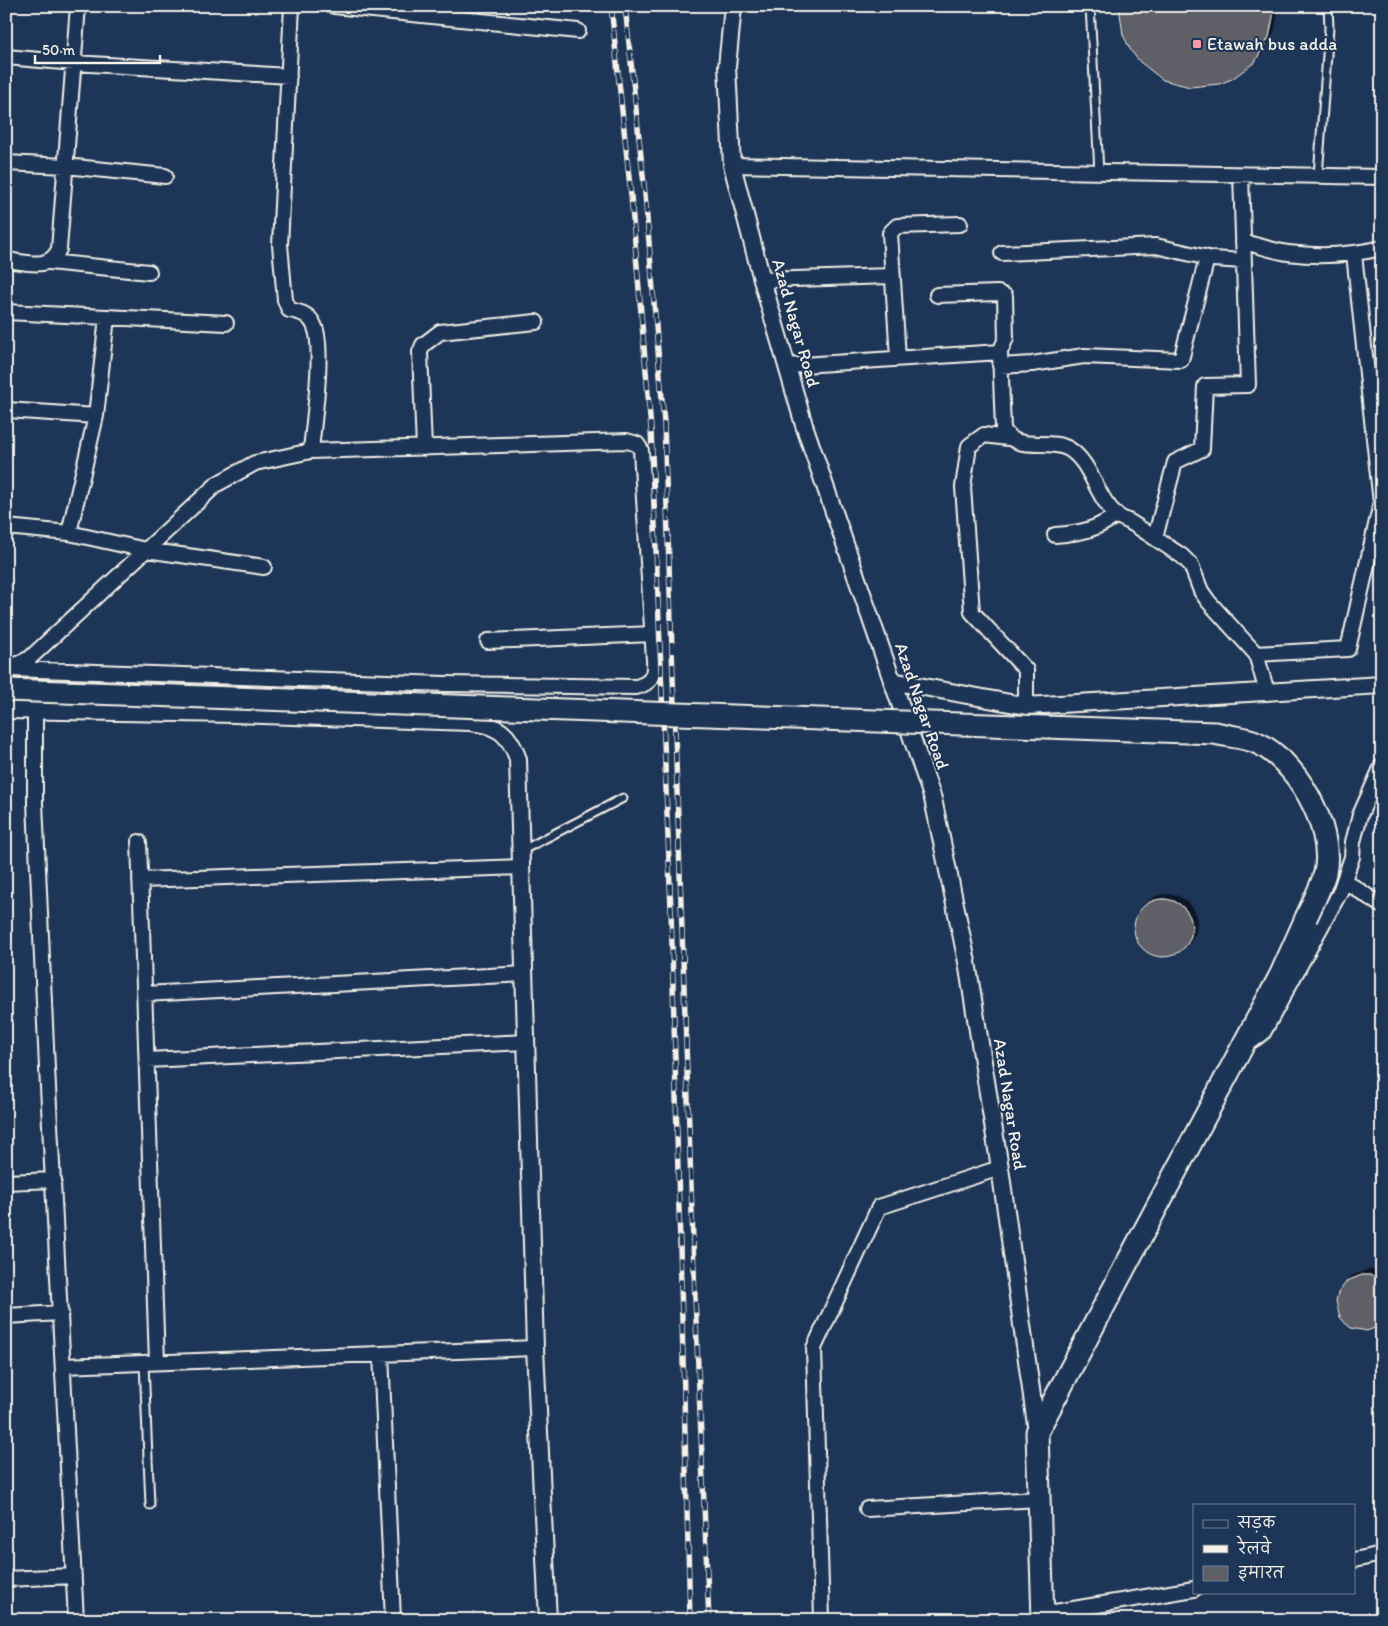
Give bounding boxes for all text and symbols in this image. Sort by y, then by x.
scale bar [35,32,160,64]
place label: Etawah bus adda [1207,33,1337,55]
marker: Etawah bus adda [1191,38,1203,50]
text: 50 m [42,41,75,59]
street label: Azad Nagar Road [767,256,825,390]
street label: Azad Nagar Road [890,640,954,773]
street label: Azad Nagar Road [989,1037,1031,1172]
legend [1193,1504,1356,1594]
text: सड़क [1237,1514,1276,1533]
text: रेलवे [1236,1535,1272,1558]
text: इमारत [1238,1564,1285,1582]

